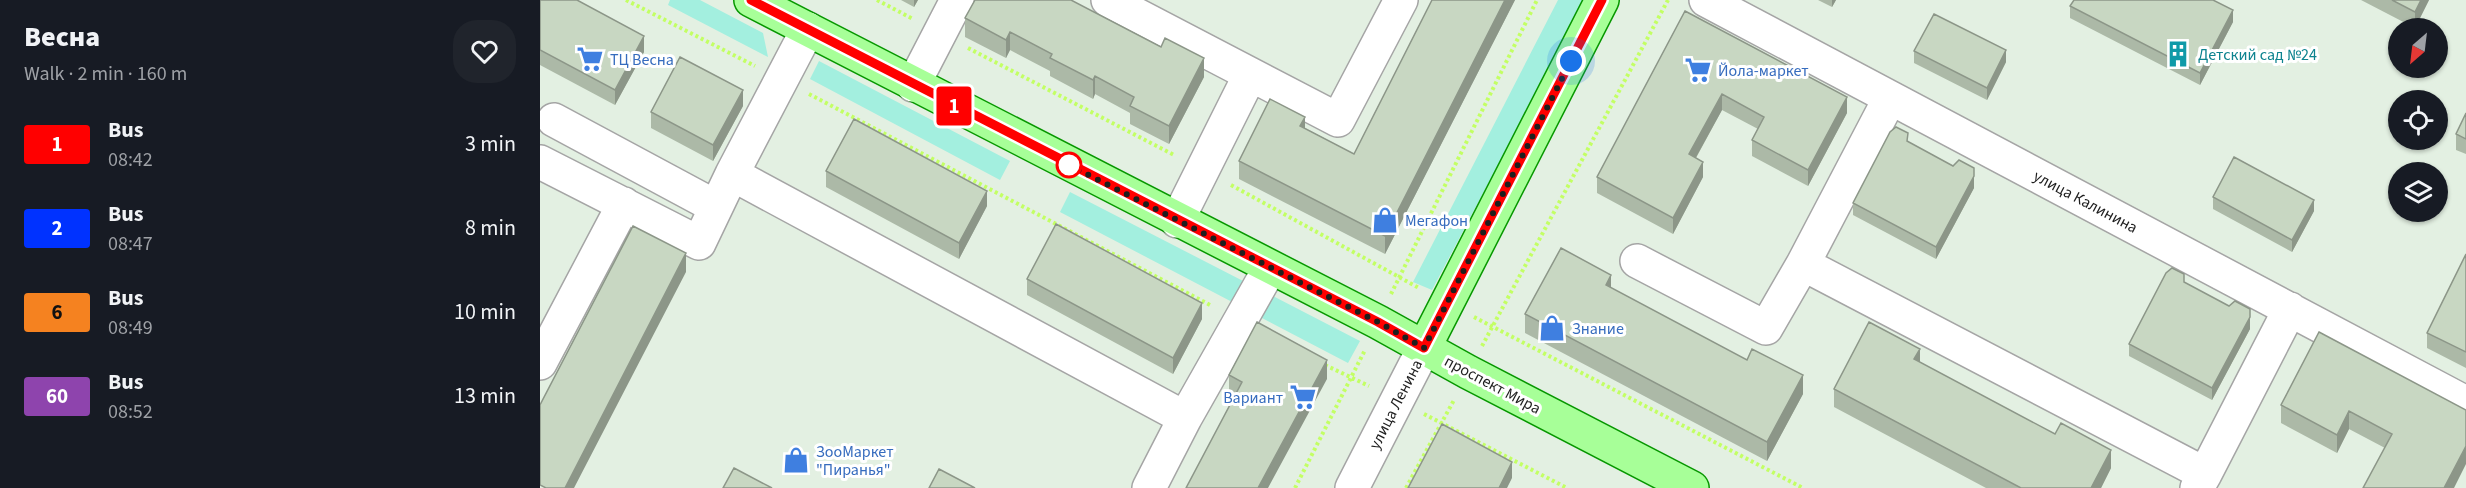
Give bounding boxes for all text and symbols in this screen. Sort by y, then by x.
text: Весна [24,17,100,57]
north arrow [2388,18,2448,78]
map controls [2388,18,2448,222]
button: heart [453,20,516,83]
building icon: Детский сад №24 [2163,39,2193,69]
supermarket icon: ТЦ Весна [575,44,605,74]
place label: Детский сад №24 [2198,44,2317,66]
your location [1556,46,1586,76]
place label: ТЦ Весна [610,49,674,71]
supermarket icon: Йола-маркет [1683,55,1713,85]
text: Walk · 2 min · 160 m [24,60,187,88]
place label: Йола-маркет [1718,60,1809,82]
line badge: 1 [934,86,974,126]
button: locate [2388,90,2448,150]
text: 1 [948,91,960,121]
text: Bus [108,114,144,146]
text: 3 min [465,128,516,160]
text: 1 [51,129,63,159]
text: 08:42 [108,146,153,174]
unlabelled marker [1056,152,1082,178]
button: layers [2388,162,2448,222]
street label: улица Калинина [2030,165,2142,239]
text: Bus [108,198,144,230]
shop icon: Мегафон [1370,205,1400,235]
place label: Мегафон [1405,210,1468,232]
text: 8 min [465,212,516,244]
text: 2 [51,213,63,243]
text: 08:47 [108,230,153,258]
text: Bus [108,282,144,314]
text: 10 min [454,296,516,328]
text: 6 [51,297,63,327]
shop icon: Знание [1537,313,1567,343]
text: 08:49 [108,314,153,342]
place label: Знание [1572,318,1624,340]
street label: проспект Мира [1441,350,1545,419]
street label: улица Ленина [1364,356,1428,453]
text: Bus [108,366,144,398]
text: 13 min [454,380,516,412]
text: 60 [46,381,68,411]
supermarket icon: Вариант [1288,382,1318,412]
place label: Вариант [1223,387,1283,409]
text: 08:52 [108,398,153,426]
place label: ЗооМаркет "Пиранья" [816,441,894,481]
shop icon: ЗооМаркет "Пиранья" [781,445,811,475]

